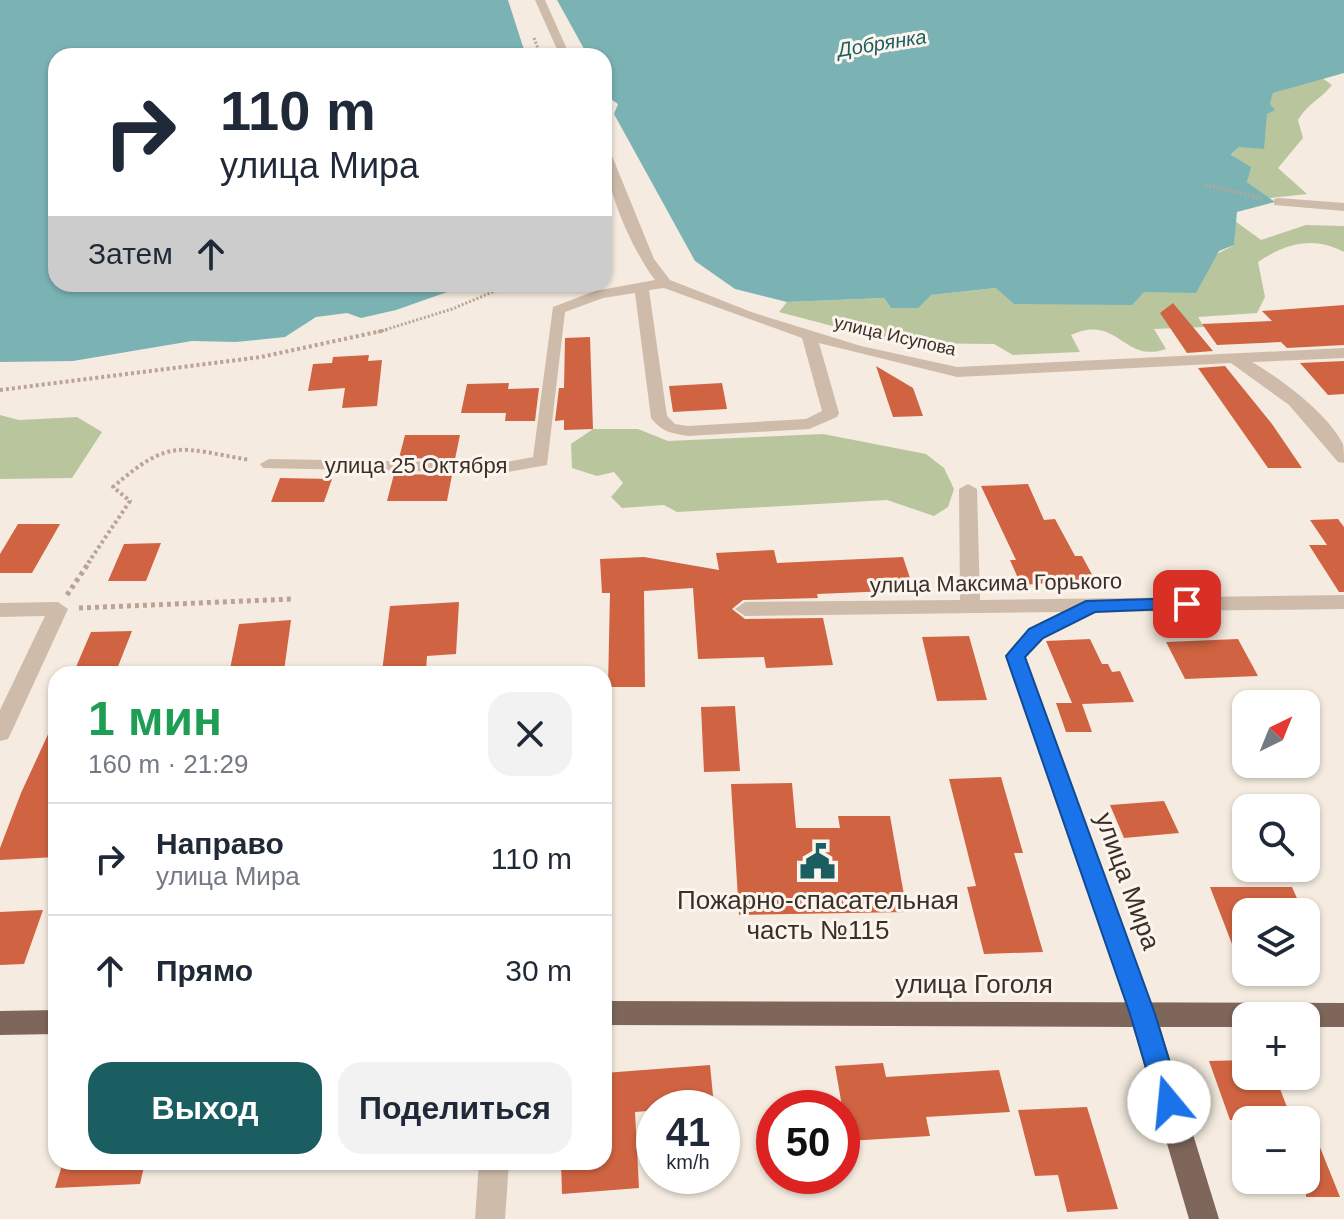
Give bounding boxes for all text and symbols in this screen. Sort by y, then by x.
water label: Добрянка [834,25,928,61]
text: 110 m [220,79,376,142]
icon: right [88,80,192,184]
text: улица Мира [220,145,419,186]
icon: ahead [189,232,233,276]
text: Затем [88,237,173,270]
street label: улица Исупова [832,312,959,360]
street label: улица 25 Октября [325,453,507,478]
street label: улица Максима Горького [870,568,1122,598]
pin [1153,570,1221,638]
icon: arrive [1165,582,1209,626]
north arrow [1232,690,1320,778]
map controls [1232,690,1320,1194]
text: 1 мин [88,692,222,745]
button: close [488,692,572,776]
text: 160 m · 21:29 [88,749,248,779]
button: search [1232,794,1320,882]
street label: улица Мира [1089,808,1167,954]
text: Направо [156,827,284,860]
icon: right [88,837,132,881]
text: 110 m [491,842,572,875]
public building icon: Пожарно-спасательная часть №115 [799,842,837,880]
text: улица Мира [156,861,300,891]
place label: Пожарно-спасательная часть №115 [677,885,959,945]
button: layers [1232,898,1320,986]
icon: ahead [88,949,132,993]
text: Прямо [156,954,253,987]
text: 30 m [505,954,572,987]
street label: улица Гоголя [895,969,1053,999]
button: + [1232,1002,1320,1090]
position arrow [1127,1060,1211,1144]
button: Выход [88,1062,322,1154]
button: Поделиться [338,1062,572,1154]
speed limit sign: 50 [756,1090,860,1194]
button: − [1232,1106,1320,1194]
text: 41 [666,1110,710,1154]
text: km/h [666,1151,710,1173]

